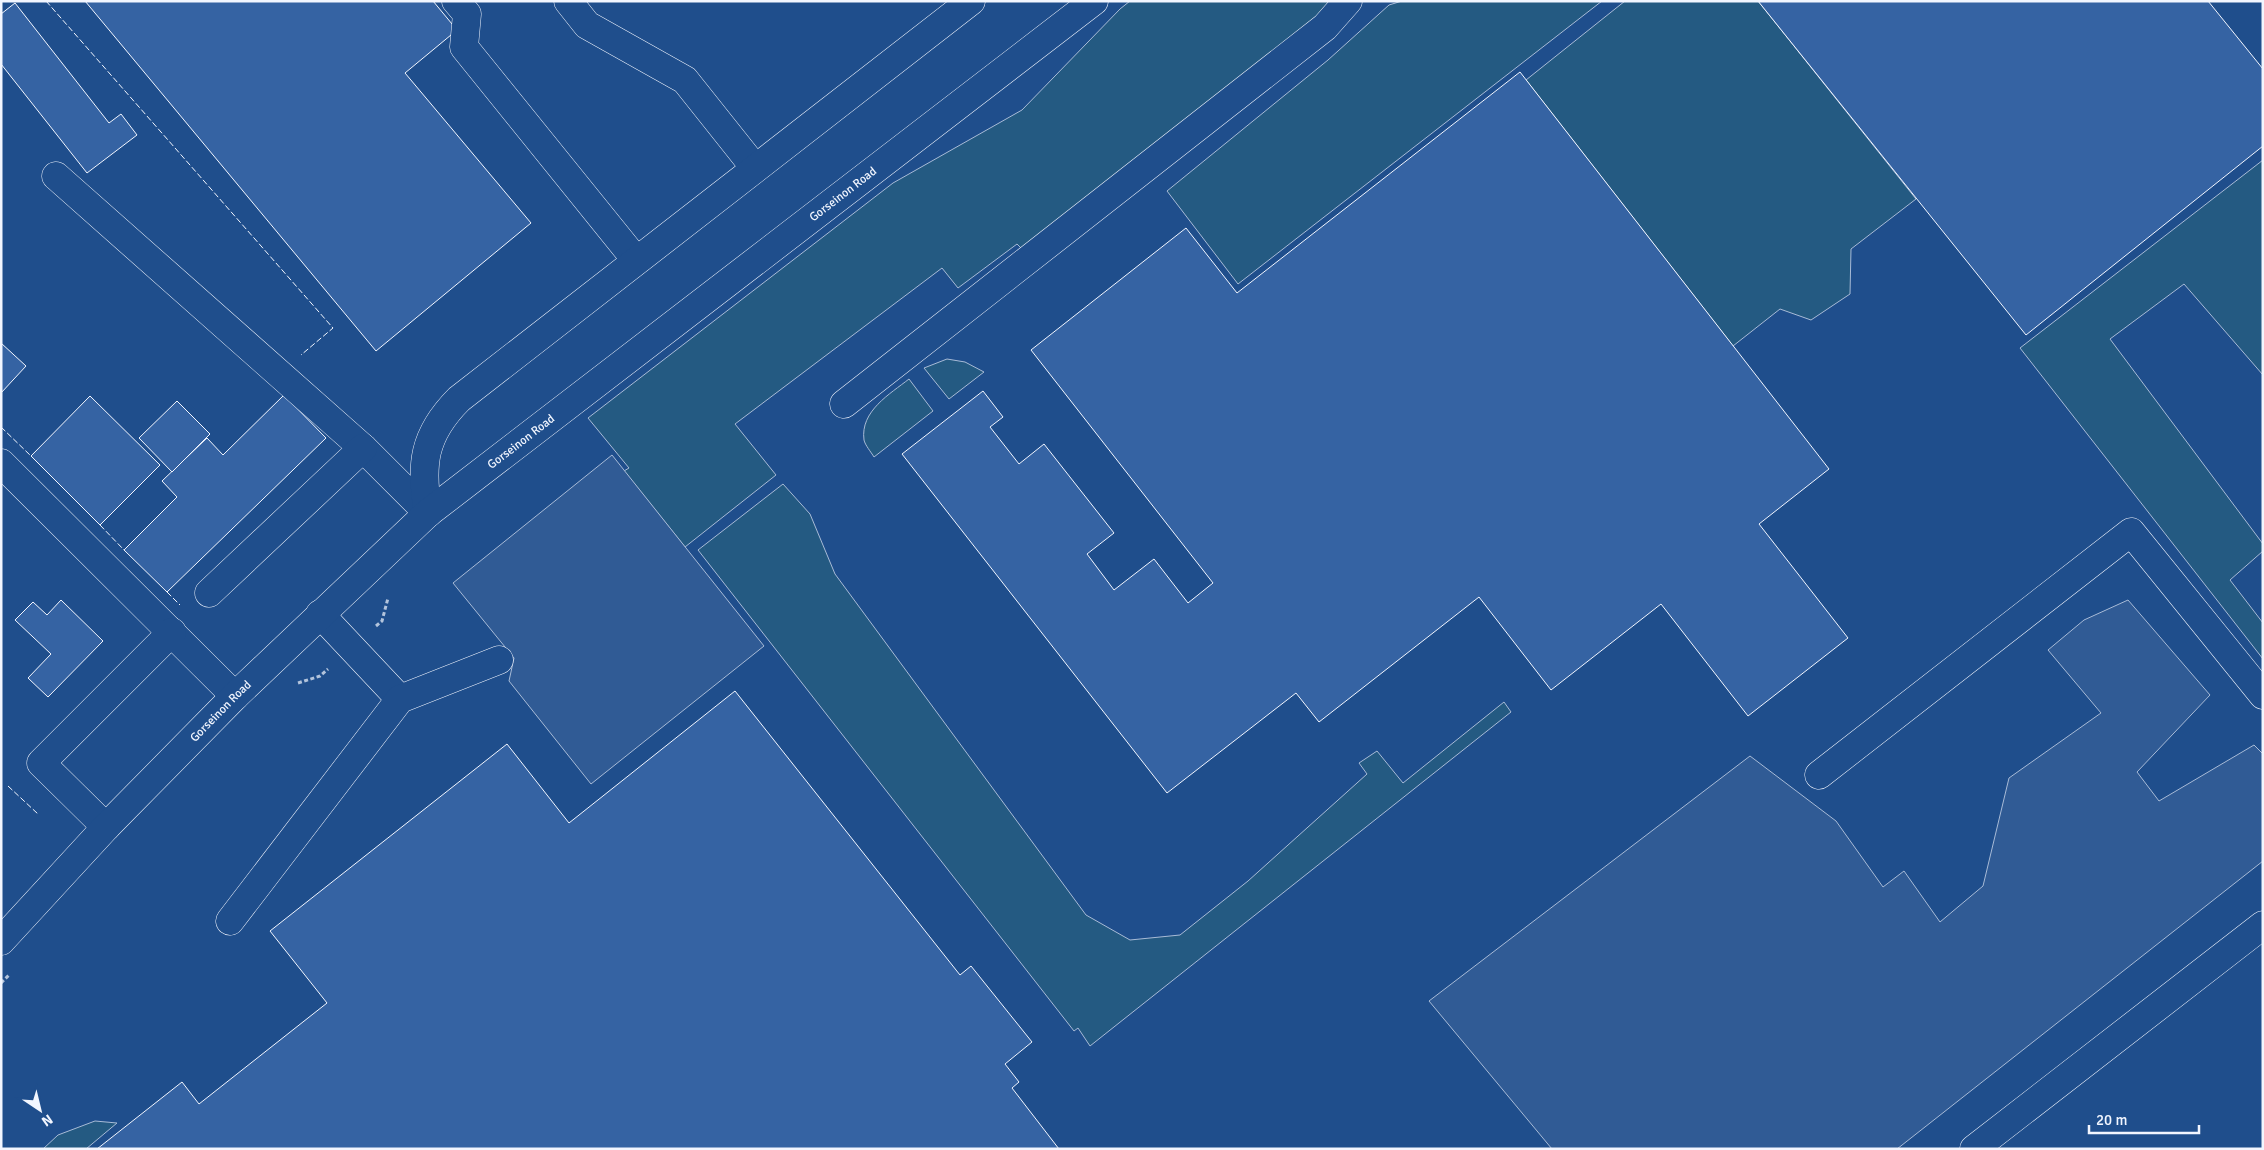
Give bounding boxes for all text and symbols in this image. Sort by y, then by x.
street label: Gorseinon Road [807,164,880,225]
street label: Gorseinon Road [485,411,558,472]
street label: Gorseinon Road [187,678,255,745]
north arrow [15,1085,65,1135]
scale bar [2089,1102,2199,1134]
text: N [38,1110,56,1130]
text: 20 m [2096,1111,2127,1129]

